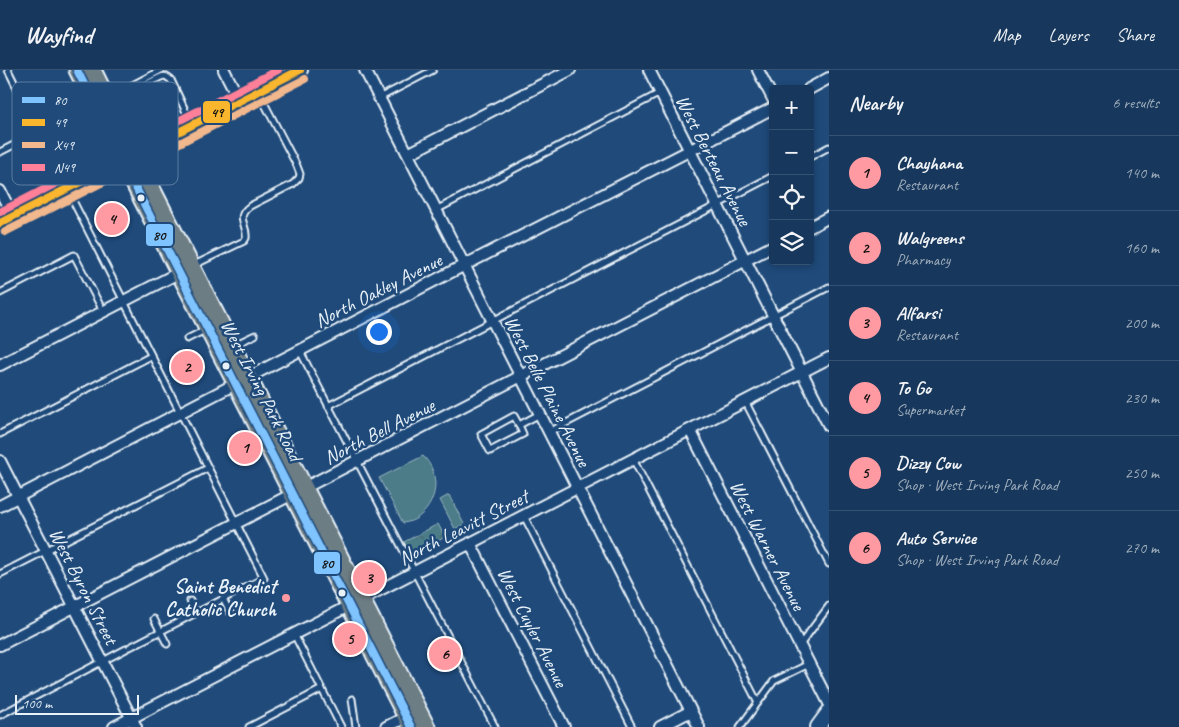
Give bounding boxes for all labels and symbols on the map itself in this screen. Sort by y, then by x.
legend [12,82,178,185]
street label: West Berteau Avenue [670,91,758,231]
text: 80 [54,92,68,109]
line badge: 49 [202,100,231,124]
text: 49 [211,104,225,121]
text: 49 [54,114,68,131]
text: X49 [54,137,76,154]
text: N49 [54,159,77,176]
unlabelled marker [136,193,146,203]
pin: 4 [96,200,128,238]
line badge: 80 [145,223,174,247]
text: 80 [153,227,167,244]
street label: North Oakley Avenue [310,247,447,333]
street label: West Belle Plaine Avenue [499,312,597,472]
street label: West Irving Park Road [215,315,309,468]
your location [366,319,392,345]
pin: 2 [171,348,203,386]
unlabelled marker [221,361,231,371]
street label: North Bell Avenue [320,392,440,470]
pin: 1 [229,429,261,467]
street label: West Warner Avenue [724,476,812,616]
street label: North Leavitt Street [394,482,535,571]
street label: West Byron Street [44,524,125,651]
line badge: 80 [313,551,341,575]
text: 80 [321,555,335,572]
pin: 3 [353,559,385,597]
street label: West Cuyler Avenue [492,563,574,693]
place label: Saint Benedict Catholic Church [165,574,279,622]
unlabelled marker [337,588,347,598]
marker: Saint Benedict Catholic Church [280,592,292,604]
pin: 5 [334,620,366,658]
pin: 6 [429,635,461,673]
scale bar [15,692,139,715]

